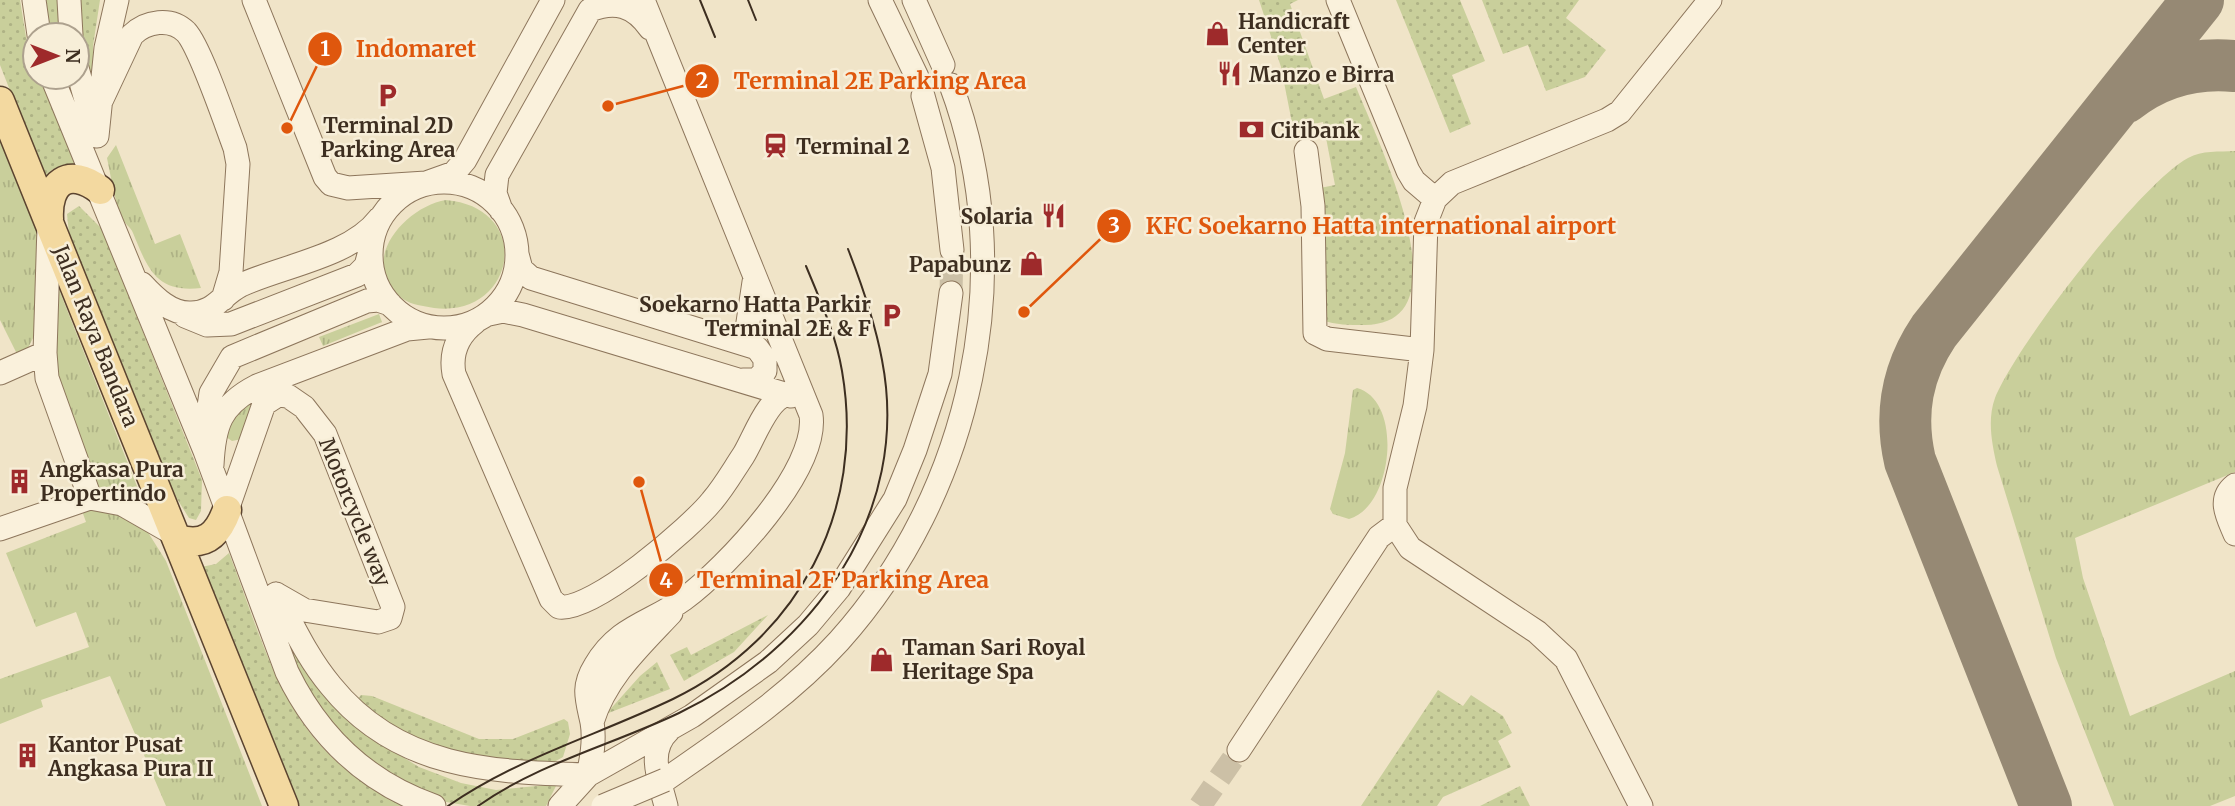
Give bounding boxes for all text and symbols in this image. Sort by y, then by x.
place label: Handicraft Center [1238,8,1351,59]
shop icon: Handicraft Center [1204,19,1232,47]
north arrow [21,21,91,91]
callout: Indomaret [307,27,491,71]
text: Indomaret [356,34,476,63]
text: 1 [320,35,330,62]
text: N [61,48,85,64]
callout: Terminal 2E Parking Area [685,59,1041,103]
restaurant icon: Manzo e Birra [1215,60,1243,88]
place label: Manzo e Birra [1249,61,1395,88]
text: Terminal 2E Parking Area [733,66,1027,95]
text: 2 [696,67,708,94]
parking icon: Terminal 2D Parking Area [374,82,402,110]
place label: Terminal 2D Parking Area [320,112,456,163]
bank icon: Citibank [1237,116,1265,144]
place label: Citibank [1271,117,1360,144]
station icon: Terminal 2 [762,132,790,160]
place label: Terminal 2 [796,133,910,160]
restaurant icon: Solaria [1039,202,1067,230]
place label: Solaria [960,203,1033,230]
callout: KFC Soekarno Hatta international airport [1096,204,1630,248]
text: KFC Soekarno Hatta international airport [1146,211,1616,240]
text: 3 [1108,212,1120,239]
street label: Jalan Raya Bandara [47,240,145,431]
shop icon: Papabunz [1017,250,1045,278]
place label: Papabunz [909,251,1011,278]
place label: Soekarno Hatta Parkir Terminal 2E & F [639,291,871,342]
parking icon: Soekarno Hatta Parkir Terminal 2E & F [877,302,905,330]
street label: Motorcycle way [313,434,397,591]
place label: Angkasa Pura Propertindo [39,456,184,507]
building icon: Angkasa Pura Propertindo [6,467,34,495]
callout: Terminal 2F Parking Area [648,558,1003,602]
text: Terminal 2F Parking Area [697,565,989,594]
text: 4 [659,567,673,594]
place label: Taman Sari Royal Heritage Spa [902,634,1085,685]
shop icon: Taman Sari Royal Heritage Spa [868,645,896,673]
place label: Kantor Pusat Angkasa Pura II [47,731,214,782]
building icon: Kantor Pusat Angkasa Pura II [14,742,42,770]

